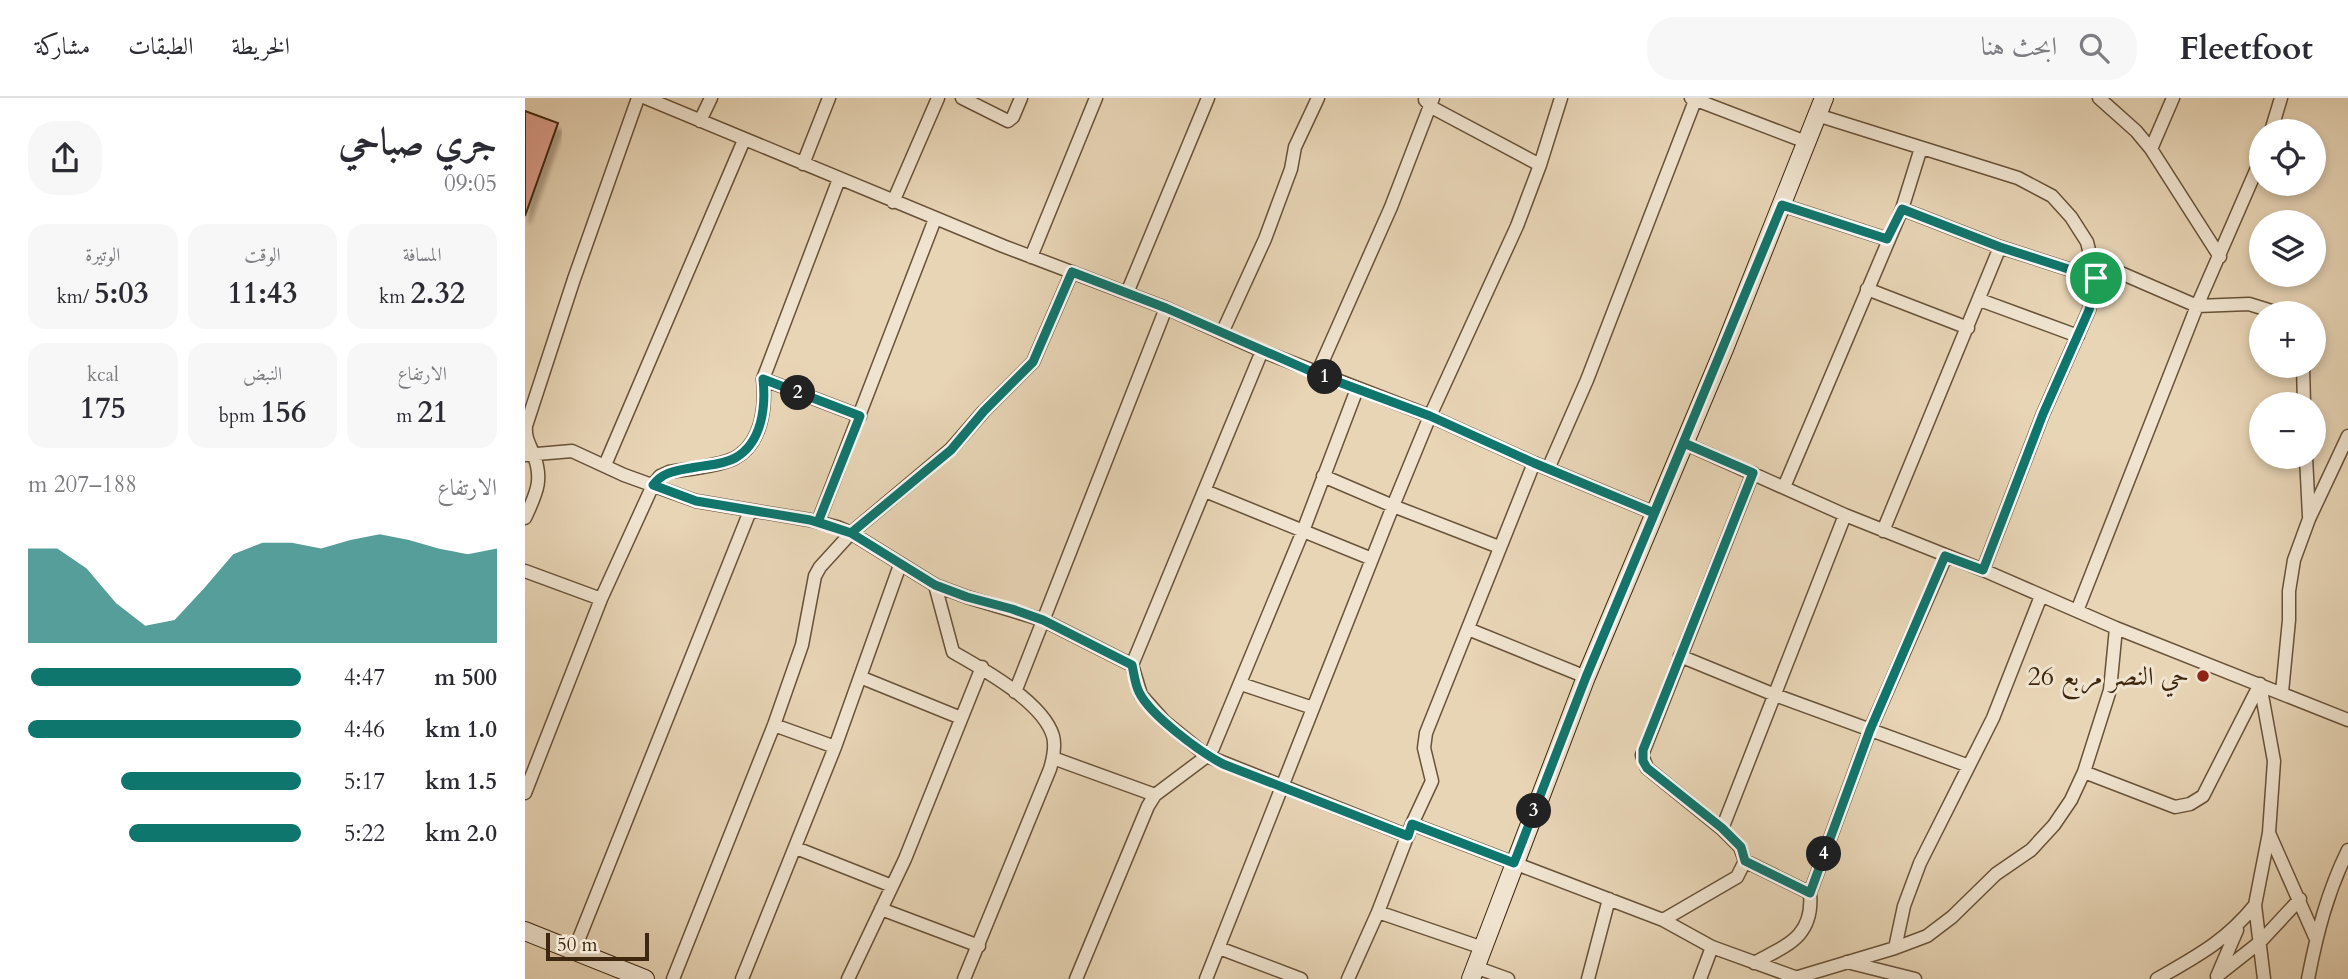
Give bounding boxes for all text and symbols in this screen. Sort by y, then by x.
search box [1647,17,2137,80]
text: Fleetfoot [2179,26,2313,71]
text: ابحث هنا [1981,29,2057,64]
icon: search [2075,29,2113,67]
text: مشاركة [35,30,90,63]
text: الطبقات [128,30,194,63]
text: الخريطة [232,30,290,63]
text: جري صباحي [338,116,497,168]
map controls [2249,119,2326,469]
button: locate [2249,119,2326,196]
button: share [28,121,102,195]
text: 09:05 [444,168,497,199]
button: layers [2249,210,2326,287]
text: الوتيرة [85,242,120,268]
text: الوقت [244,242,281,268]
text: المسافة [403,242,442,268]
pin [2066,248,2126,308]
icon: arrive [2077,259,2115,297]
text: 5:03 [94,273,149,314]
text: 11:43 [227,273,298,314]
text: 2.32 [410,273,465,314]
text: /km [57,284,94,310]
text: km [379,284,410,310]
button: + [2249,301,2326,378]
pin: 1 [1307,360,1343,394]
text: النبض [243,361,282,387]
text: الارتفاع [398,361,447,387]
text: kcal [87,362,119,388]
text: 1 [1320,363,1329,389]
pin: 2 [781,376,815,410]
text: 2 [793,379,802,405]
text: 175 [80,388,126,429]
text: 156 [260,392,306,433]
text: 21 [417,392,448,433]
button: − [2249,392,2326,469]
text: bpm [219,403,260,429]
text: m [396,403,417,429]
text: 188–207 m [28,469,137,500]
text: الارتفاع [437,472,497,503]
place label: حي النصر مربع 26 [2028,659,2189,700]
text: 4:47 [344,662,385,693]
text: 500 m [434,662,497,693]
marker: حي النصر مربع 26 [2195,668,2211,684]
text: 4:46 [344,714,385,745]
text: 1.0 km [425,714,497,745]
text: 5:17 [344,766,385,797]
text: 1.5 km [425,766,497,797]
pin: 3 [1517,794,1551,828]
text: 3 [1529,797,1538,823]
text: 5:22 [344,818,385,849]
text: 2.0 km [425,818,497,849]
pin: 4 [1807,836,1841,872]
text: 4 [1819,840,1828,866]
scale bar [546,930,649,962]
text: 50 m [557,932,598,958]

